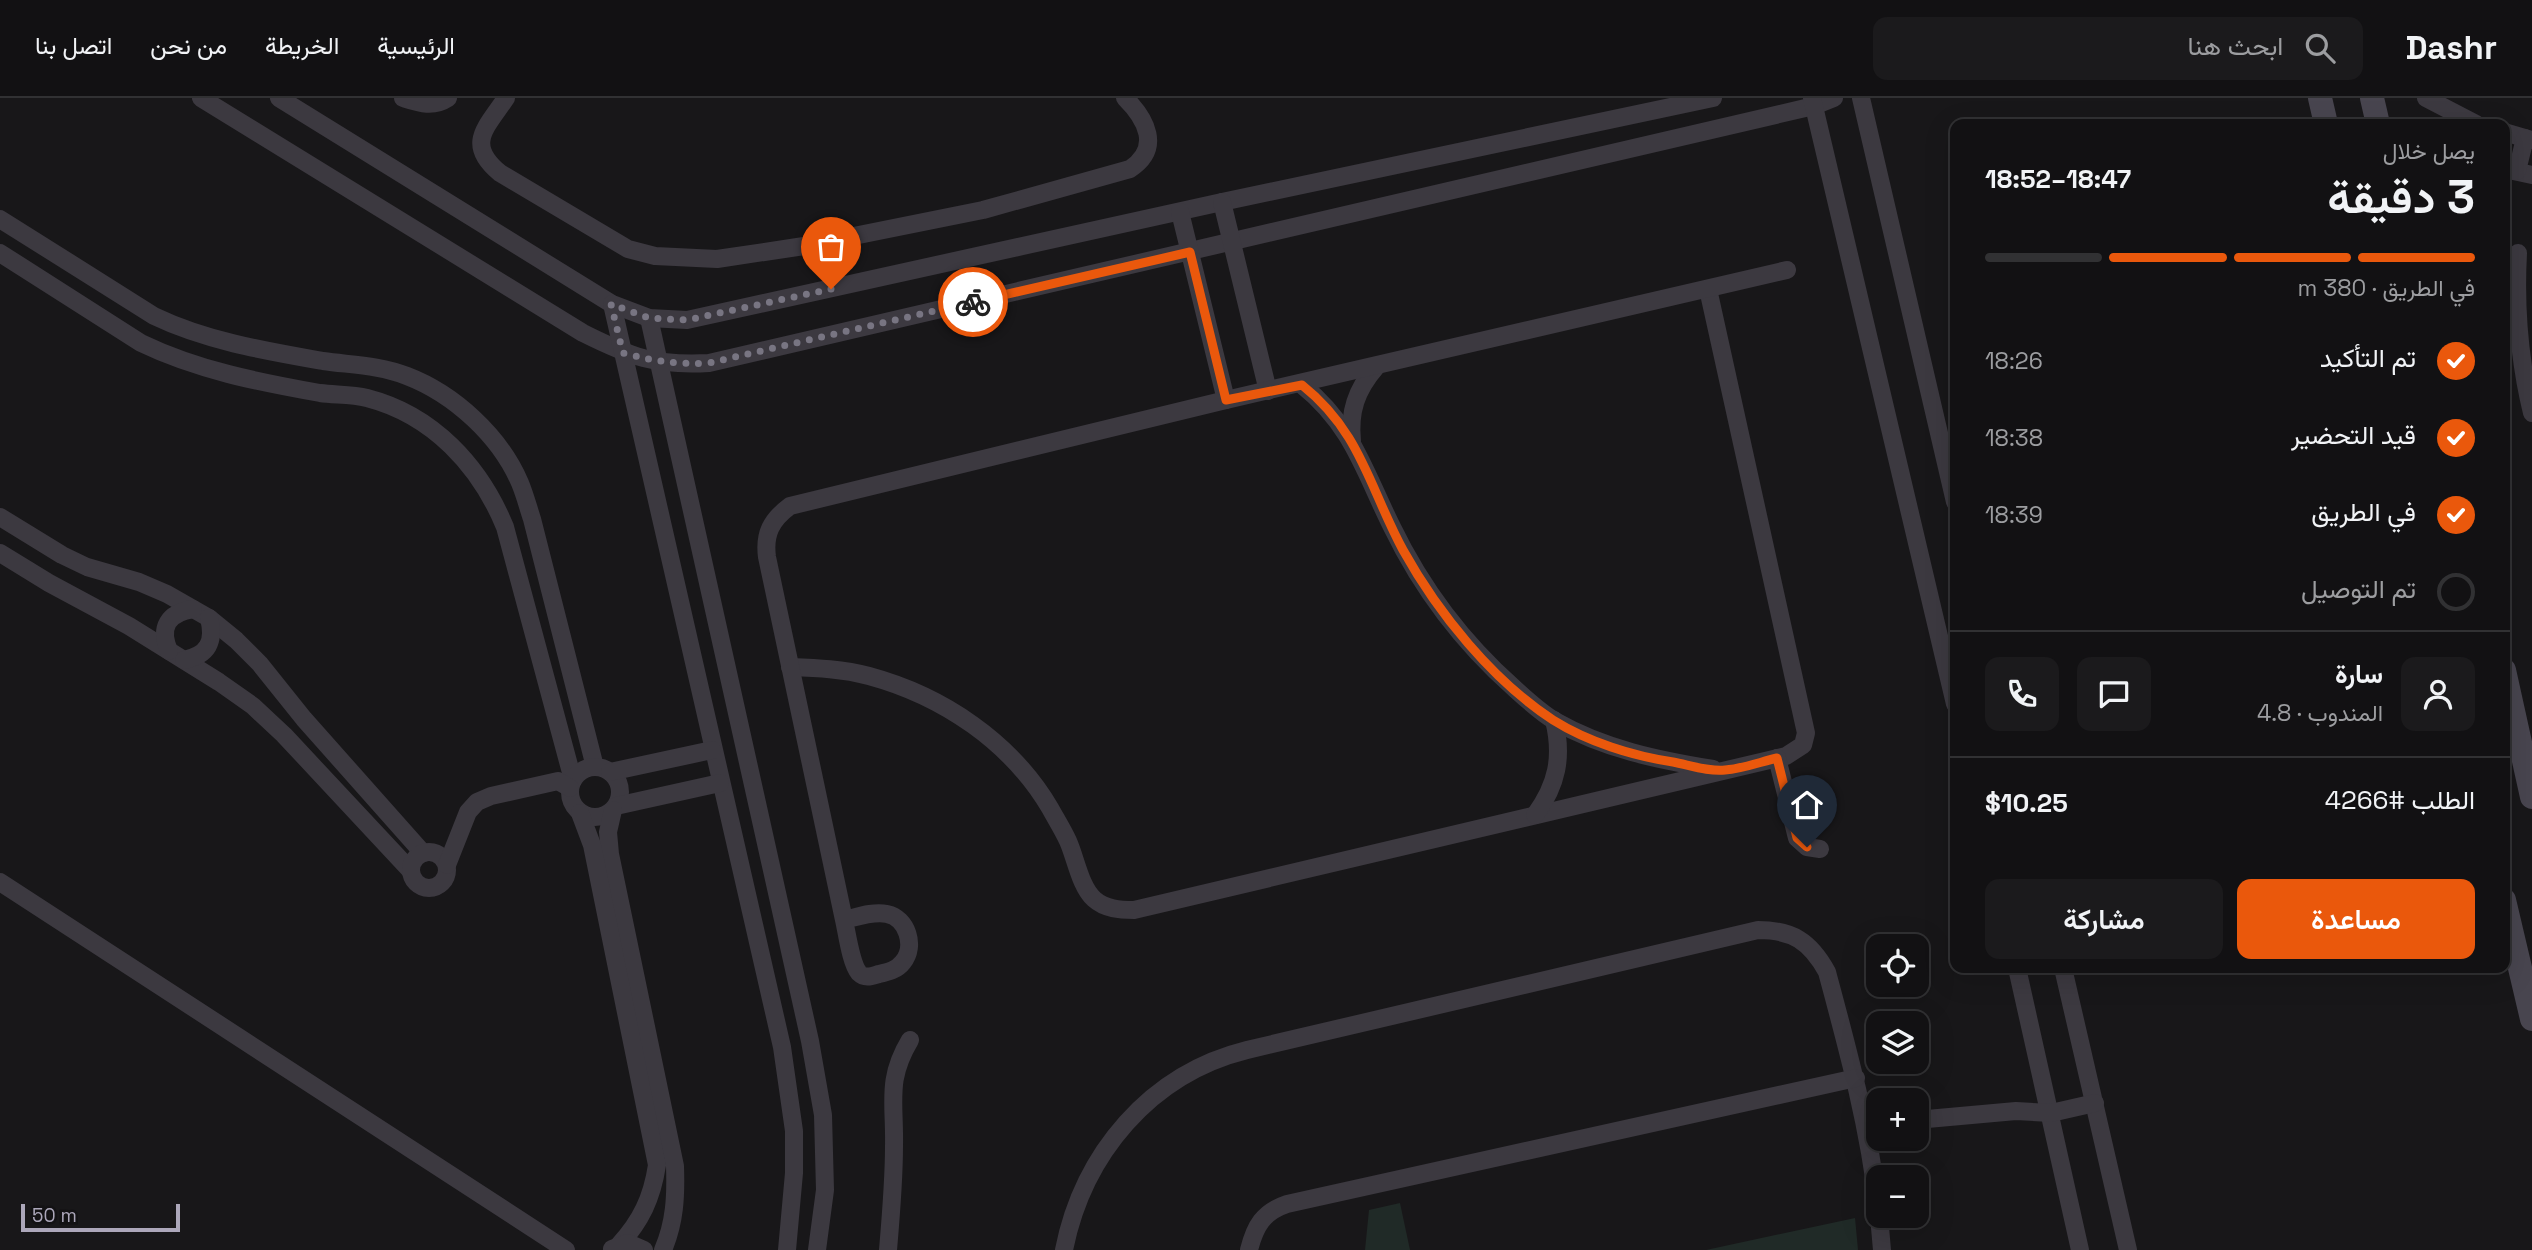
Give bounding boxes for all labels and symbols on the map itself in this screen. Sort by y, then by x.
pin [801,217,861,289]
courier [938,267,1008,337]
pin [1777,775,1837,847]
scale bar [21,1201,180,1233]

